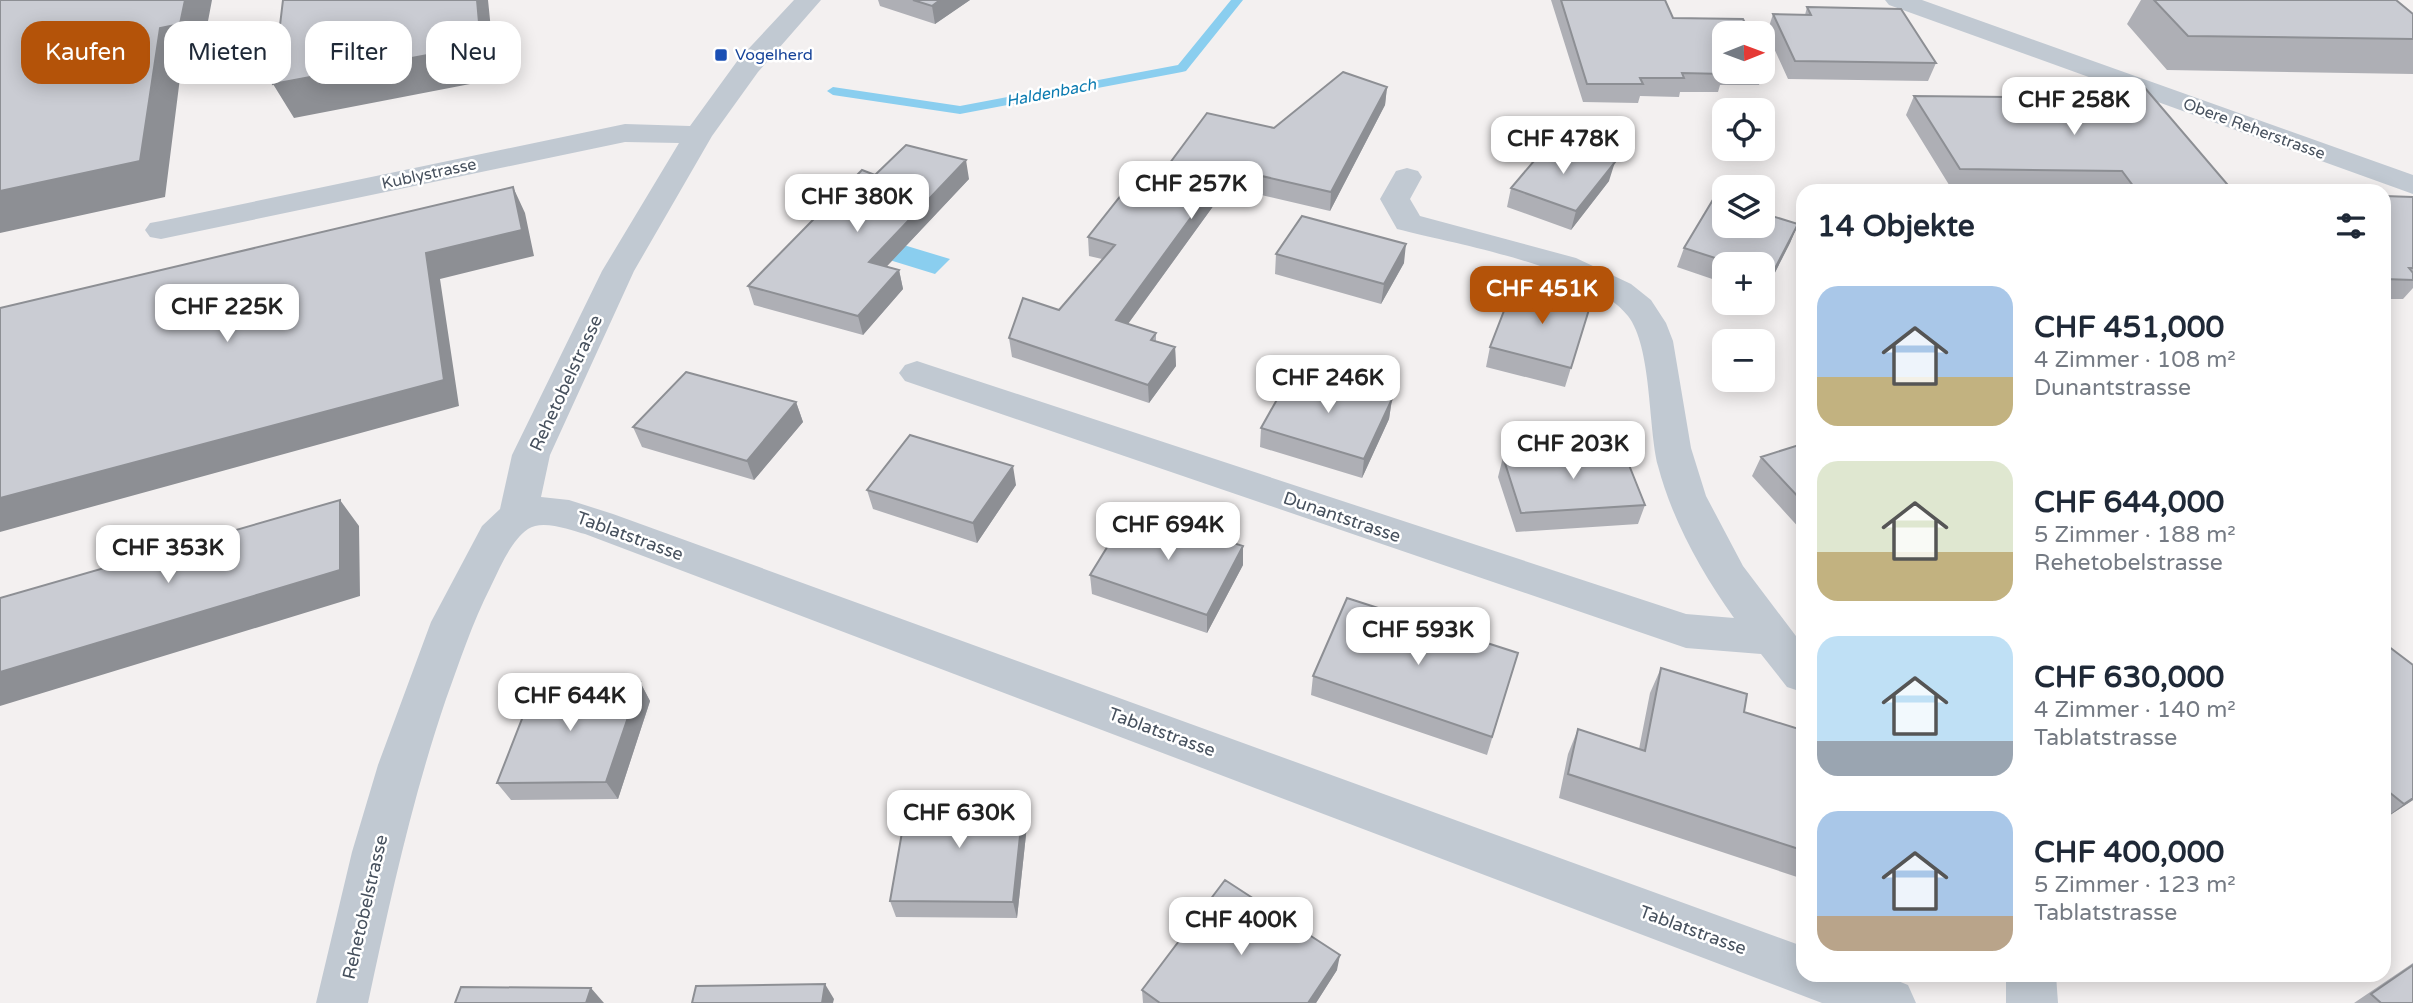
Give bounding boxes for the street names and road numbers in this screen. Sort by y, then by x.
street label: Obere Reherstrasse [2180,94,2328,164]
street label: Kublystrasse [380,154,478,194]
street label: Rehetobelstrasse [525,311,607,455]
street label: Dunantstrasse [1280,487,1404,547]
street label: Tablatstrasse [574,506,686,566]
street label: Tablatstrasse [1106,702,1218,762]
street label: Rehetobelstrasse [338,833,392,981]
street label: Tablatstrasse [1637,900,1749,960]

